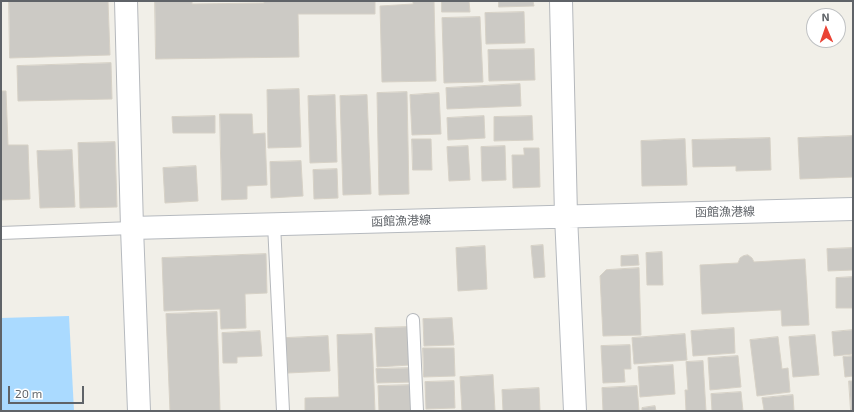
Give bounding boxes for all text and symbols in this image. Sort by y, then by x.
north arrow [806,8,846,48]
text: N [821,10,830,23]
street label: 函館漁港線 [695,204,755,220]
street label: 函館漁港線 [371,213,431,229]
scale bar [10,378,86,404]
text: 20 m [15,386,42,400]

